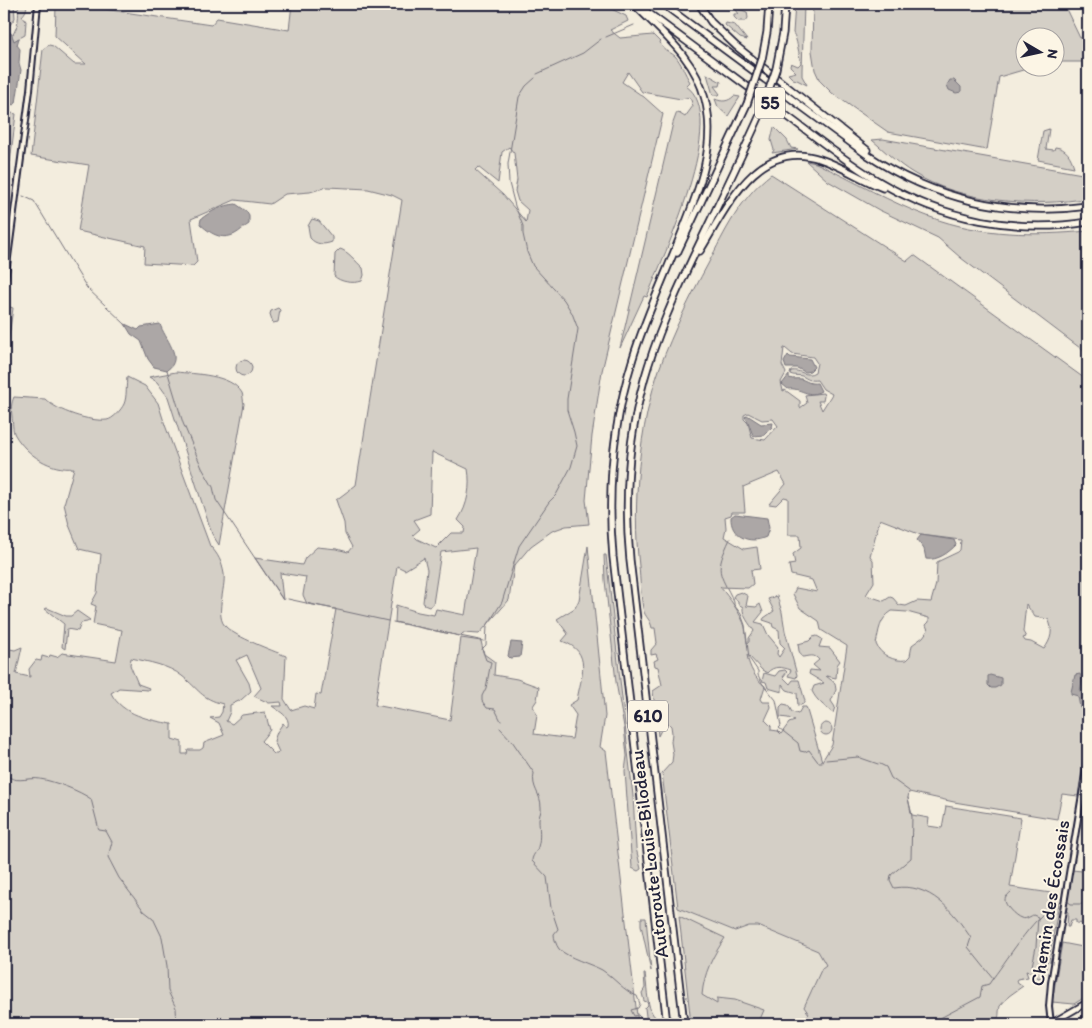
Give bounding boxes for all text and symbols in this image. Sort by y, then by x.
north arrow [1014,28,1064,78]
text: N [1043,48,1061,60]
road number: 55 [755,88,785,119]
road number: 610 [628,700,668,731]
street label: Autoroute Louis-Bilodeau [625,748,673,959]
street label: Chemin des Écossais [1026,818,1074,988]

